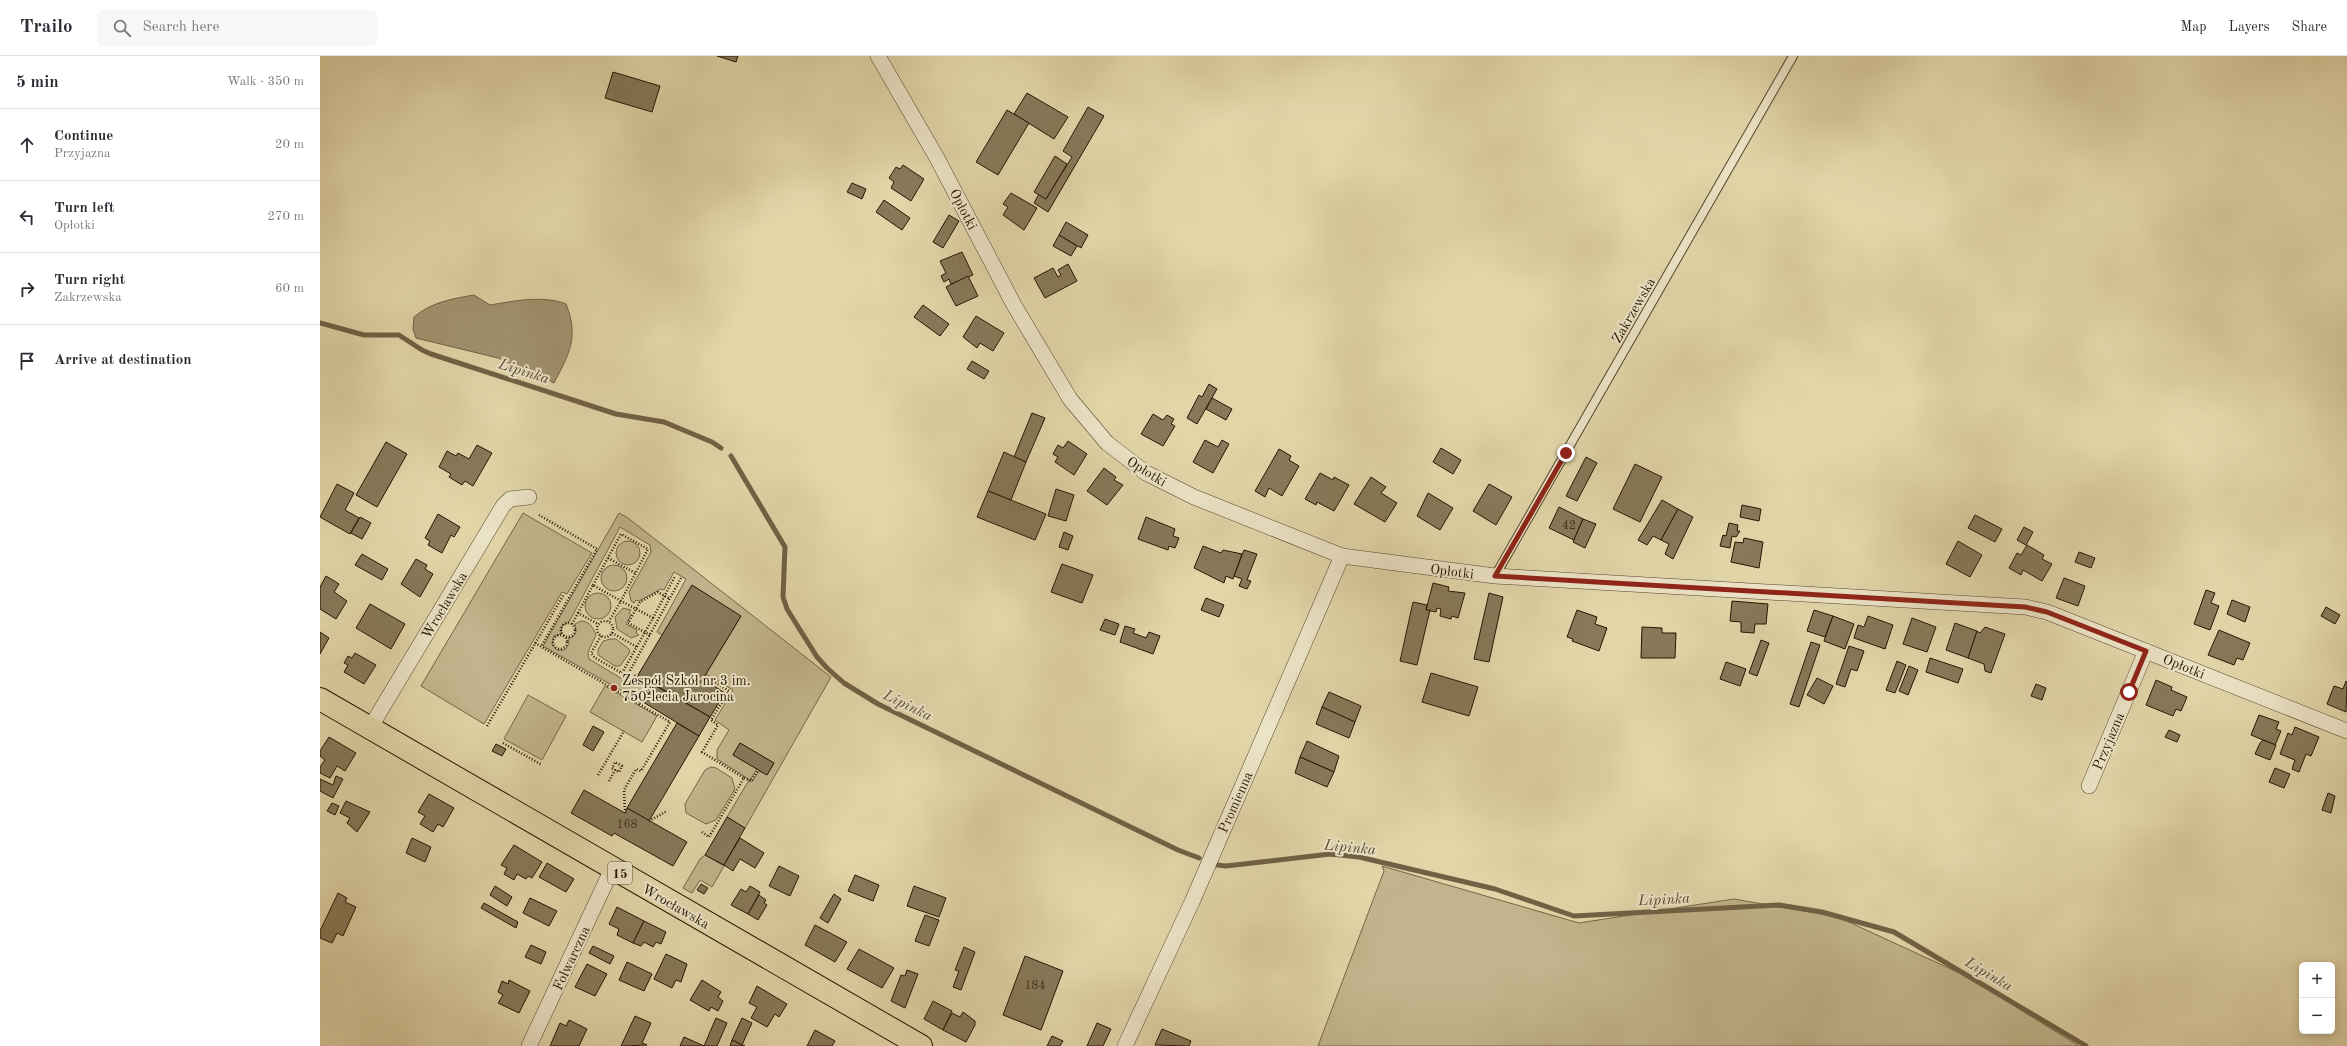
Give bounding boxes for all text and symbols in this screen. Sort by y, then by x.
search box [97,10,377,46]
icon: search [111,17,133,39]
text: Trailo [20,18,73,37]
text: Search here [143,20,219,35]
text: Map [2181,20,2207,34]
text: Layers [2229,20,2270,34]
text: Share [2292,20,2327,34]
text: 5 min [16,74,59,91]
text: Walk · 350 m [227,75,304,88]
text: Continue [54,129,113,144]
icon: ahead [16,134,38,156]
text: 20 m [275,138,304,151]
text: Przyjazna [54,147,111,160]
street label: Opłotki [947,187,979,232]
text: Turn left [54,201,114,216]
icon: left [16,206,38,228]
text: 270 m [267,210,304,223]
text: Opłotki [54,219,95,232]
text: Turn right [54,273,125,288]
street label: Zakrzewska [1610,275,1658,346]
icon: right [16,278,38,300]
text: 60 m [275,282,304,295]
text: Zakrzewska [54,291,122,304]
icon: arrive [16,350,38,372]
text: Arrive at destination [54,353,192,368]
water label: Lipinka [495,357,551,388]
route end [1557,444,1575,462]
street label: Opłotki [1124,454,1169,490]
house number: 42 [1562,520,1576,532]
street label: Opłotki [1429,562,1475,582]
street label: Wrocławska [419,570,470,641]
street label: Opłotki [2161,652,2207,682]
place label: Zespół Szkół nr 3 im. 750-lecia Jarocina [622,674,751,704]
marker: Zespół Szkół nr 3 im. 750-lecia Jarocina [609,683,619,693]
route start [2120,683,2138,701]
water label: Lipinka [880,688,934,725]
street label: Przyjazna [2091,711,2127,772]
street label: Promienna [1216,770,1256,835]
house number: 168 [617,819,637,831]
water label: Lipinka [1322,838,1377,859]
road number: 15 [608,862,632,884]
street label: Wrocławska [639,882,712,932]
water label: Lipinka [1637,892,1691,909]
street label: Folwarczna [551,924,593,993]
water label: Lipinka [1961,955,2015,995]
map controls [2299,962,2335,1034]
button: + [2299,962,2335,998]
house number: 184 [1025,980,1045,992]
button: − [2299,998,2335,1034]

